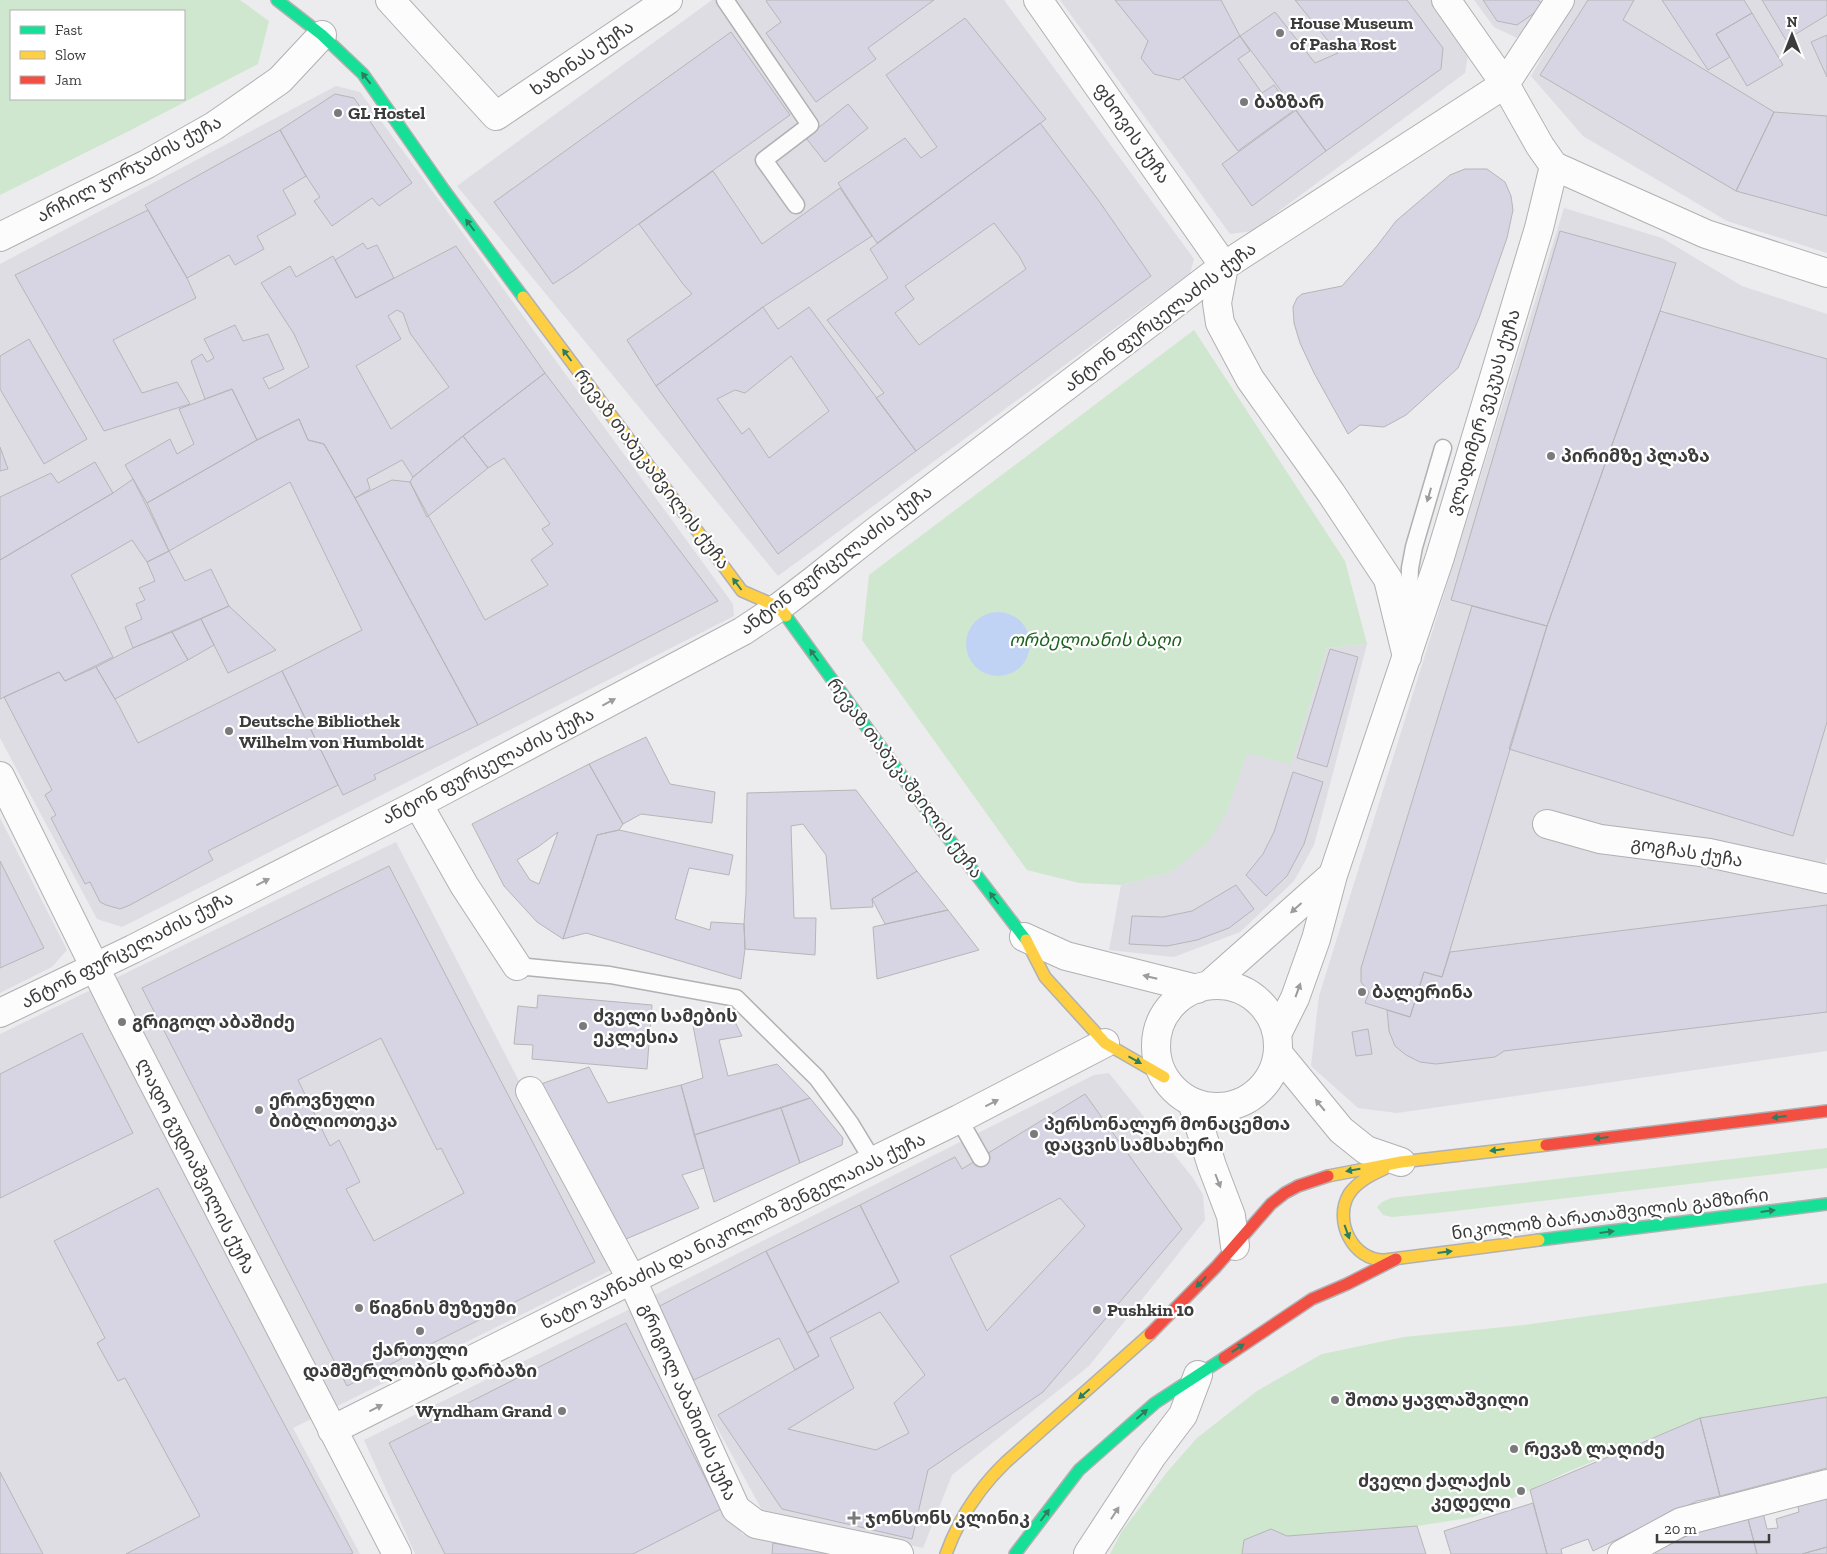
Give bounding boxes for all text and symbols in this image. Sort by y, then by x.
legend [10,10,185,100]
north arrow [1767,10,1817,60]
place label: House Museum of Pasha Rost [1290,12,1413,55]
text: N [1787,14,1798,31]
street label: ხაზინას ქუჩა [526,15,638,101]
text: Fast [55,21,83,39]
marker: House Museum of Pasha Rost [1274,27,1286,39]
text: Slow [55,46,87,64]
text: Jam [55,71,82,89]
one-way arrow [360,72,371,85]
street label: ფხოვის ქუჩა [1089,78,1175,188]
place label: ბაზზარ [1254,91,1324,113]
marker: ბაზზარ [1238,96,1250,108]
place label: GL Hostel [348,102,425,124]
marker: GL Hostel [332,107,344,119]
street label: არჩილ ჯორჯაძის ქუჩა [33,111,225,227]
one-way arrow [465,218,475,232]
street label: ანტონ ფურცელაძის ქუჩა [1060,237,1260,397]
street label: ვლადიმერ ვეკუას ქუჩა [1441,306,1525,518]
one-way arrow [562,348,572,362]
street label: რევაზ თაბუკაშვილის ქუჩა [569,364,735,574]
place label: პირიმზე პლაზა [1561,445,1710,467]
marker: პირიმზე პლაზა [1545,450,1557,462]
street label: ანტონ ფურცელაძის ქუჩა [736,480,936,640]
one-way arrow [1425,488,1433,503]
one-way arrow [732,577,742,591]
park label: ორბელიანის ბაღი [1009,629,1182,651]
one-way arrow [809,648,819,662]
street label: რევაზ თაბუკაშვილის ქუჩა [822,673,988,883]
one-way arrow [603,698,616,707]
street label: ანტონ ფურცელაძის ქუჩა [378,703,598,829]
place label: Deutsche Bibliothek Wilhelm von Humboldt [239,710,425,753]
marker: Deutsche Bibliothek Wilhelm von Humboldt [223,725,235,737]
street label: გოგჩას ქუჩა [1629,832,1745,872]
one-way arrow [256,878,270,886]
street label: ანტონ ფურცელაძის ქუჩა [17,887,237,1013]
one-way arrow [989,892,1000,905]
one-way arrow [1291,902,1303,914]
one-way arrow [1142,973,1158,981]
place label: ბალერინა [1372,981,1473,1003]
one-way arrow [1294,982,1302,997]
marker: ბალერინა [1356,986,1368,998]
place label: ძველი სამების ეკლესია [593,1005,738,1048]
place label: გრიგოლ აბაშიძე [132,1011,295,1033]
marker: გრიგოლ აბაშიძე [116,1016,128,1028]
marker: ძველი სამების ეკლესია [577,1020,589,1032]
street label: ლადო გუდიაშვილის ქუჩა [132,1054,260,1278]
one-way arrow [1127,1056,1142,1064]
place label: ეროვნული ბიბლიოთეკა [269,1089,398,1132]
one-way arrow [985,1099,999,1107]
one-way arrow [1315,1099,1326,1112]
marker: ეროვნული ბიბლიოთეკა [253,1104,265,1116]
place label: პერსონალურ მონაცემთა დაცვის სამსახური [1044,1113,1290,1156]
one-way arrow [1770,1113,1786,1121]
street label: ნატო ვაჩნაძის და ნიკოლოზ შენგელაიას ქუჩა [537,1128,929,1334]
marker: პერსონალურ მონაცემთა დაცვის სამსახური [1028,1128,1040,1140]
one-way arrow [1593,1134,1609,1142]
one-way arrow [1489,1146,1505,1154]
one-way arrow [1345,1167,1361,1175]
one-way arrow [1214,1174,1222,1189]
street label: ნიკოლოზ ბარათაშვილის გამზირი [1450,1184,1770,1244]
one-way arrow [1760,1207,1776,1215]
one-way arrow [1344,1224,1351,1239]
one-way arrow [1599,1228,1615,1236]
one-way arrow [1438,1248,1454,1256]
one-way arrow [1195,1275,1207,1287]
place label: წიგნის მუზეუმი [369,1297,517,1319]
place label: Pushkin 10 [1107,1299,1194,1321]
street label: გრიგოლ აბაშიძის ქუჩა [635,1300,741,1504]
marker: წიგნის მუზეუმი [353,1302,365,1314]
marker: Pushkin 10 [1091,1304,1103,1316]
marker: ქართული დამშერლობის დარბაზი [414,1325,426,1337]
place label: ქართული დამშერლობის დარბაზი [303,1339,537,1382]
one-way arrow [1232,1343,1245,1352]
one-way arrow [1079,1388,1091,1400]
place label: შოთა ყავლაშვილი [1345,1389,1529,1411]
marker: შოთა ყავლაშვილი [1329,1394,1341,1406]
place label: Wyndham Grand [416,1400,553,1422]
one-way arrow [368,1403,383,1412]
marker: Wyndham Grand [556,1405,568,1417]
one-way arrow [1135,1409,1148,1420]
place label: რევაზ ლაღიძე [1524,1438,1665,1460]
marker: რევაზ ლაღიძე [1508,1443,1520,1455]
place label: ძველი ქალაქის კედელი [1358,1470,1511,1513]
marker: ძველი ქალაქის კედელი [1515,1485,1527,1497]
one-way arrow [1110,1506,1120,1520]
place label: ჯონსონს კლინიკ [865,1507,1030,1529]
one-way arrow [1039,1509,1050,1522]
marker: ჯონსონს კლინიკ [847,1511,861,1525]
scale bar [1657,1512,1770,1544]
text: 20 m [1664,1520,1697,1538]

